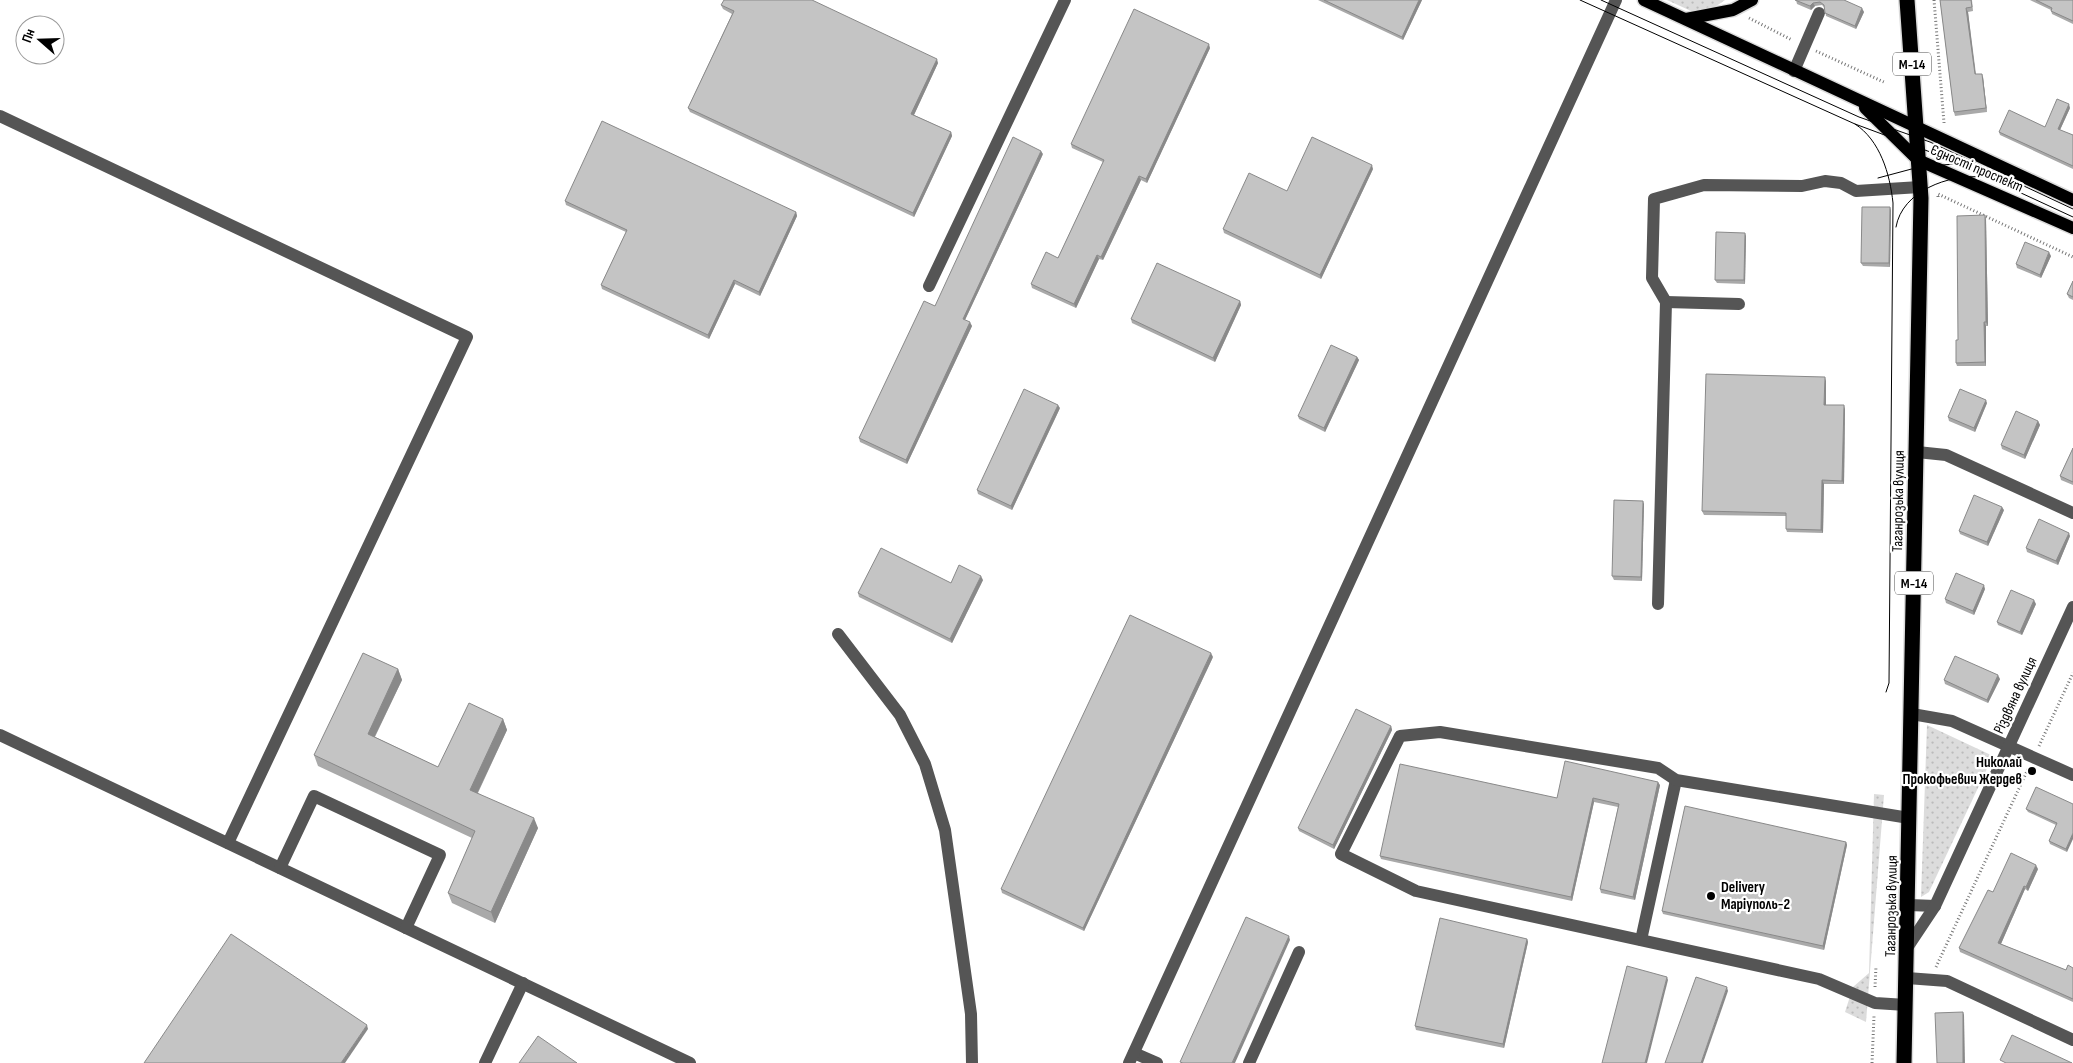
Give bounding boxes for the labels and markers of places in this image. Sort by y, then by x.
place label: Николай Прокофьевич Жердев [1903,753,2022,789]
marker: Николай Прокофьевич Жердев [2026,765,2038,777]
place label: Delivery Марiуполь-2 [1721,878,1790,914]
marker: Delivery Марiуполь-2 [1705,890,1717,902]

